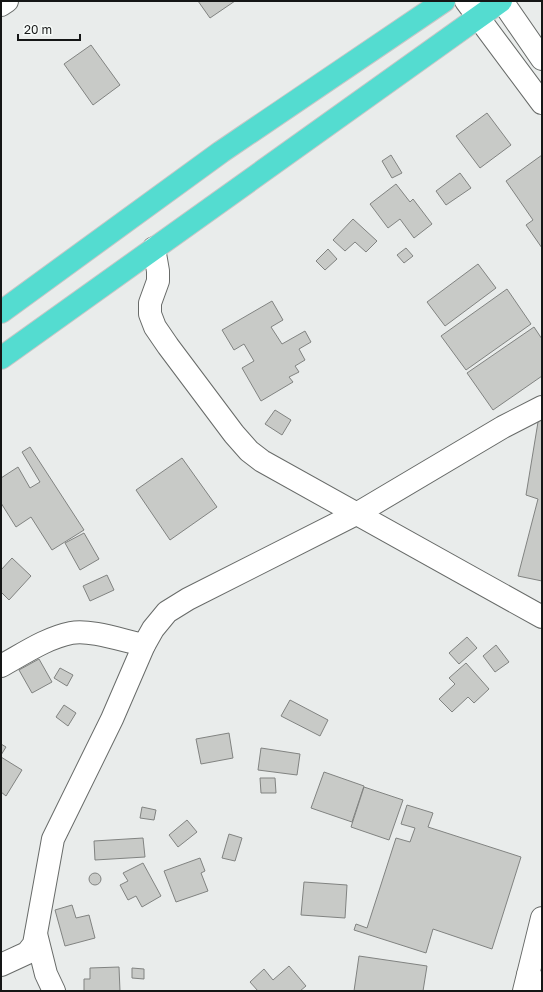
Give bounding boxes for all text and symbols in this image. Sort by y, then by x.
scale bar [18,16,80,42]
text: 20 m [24,22,52,37]

